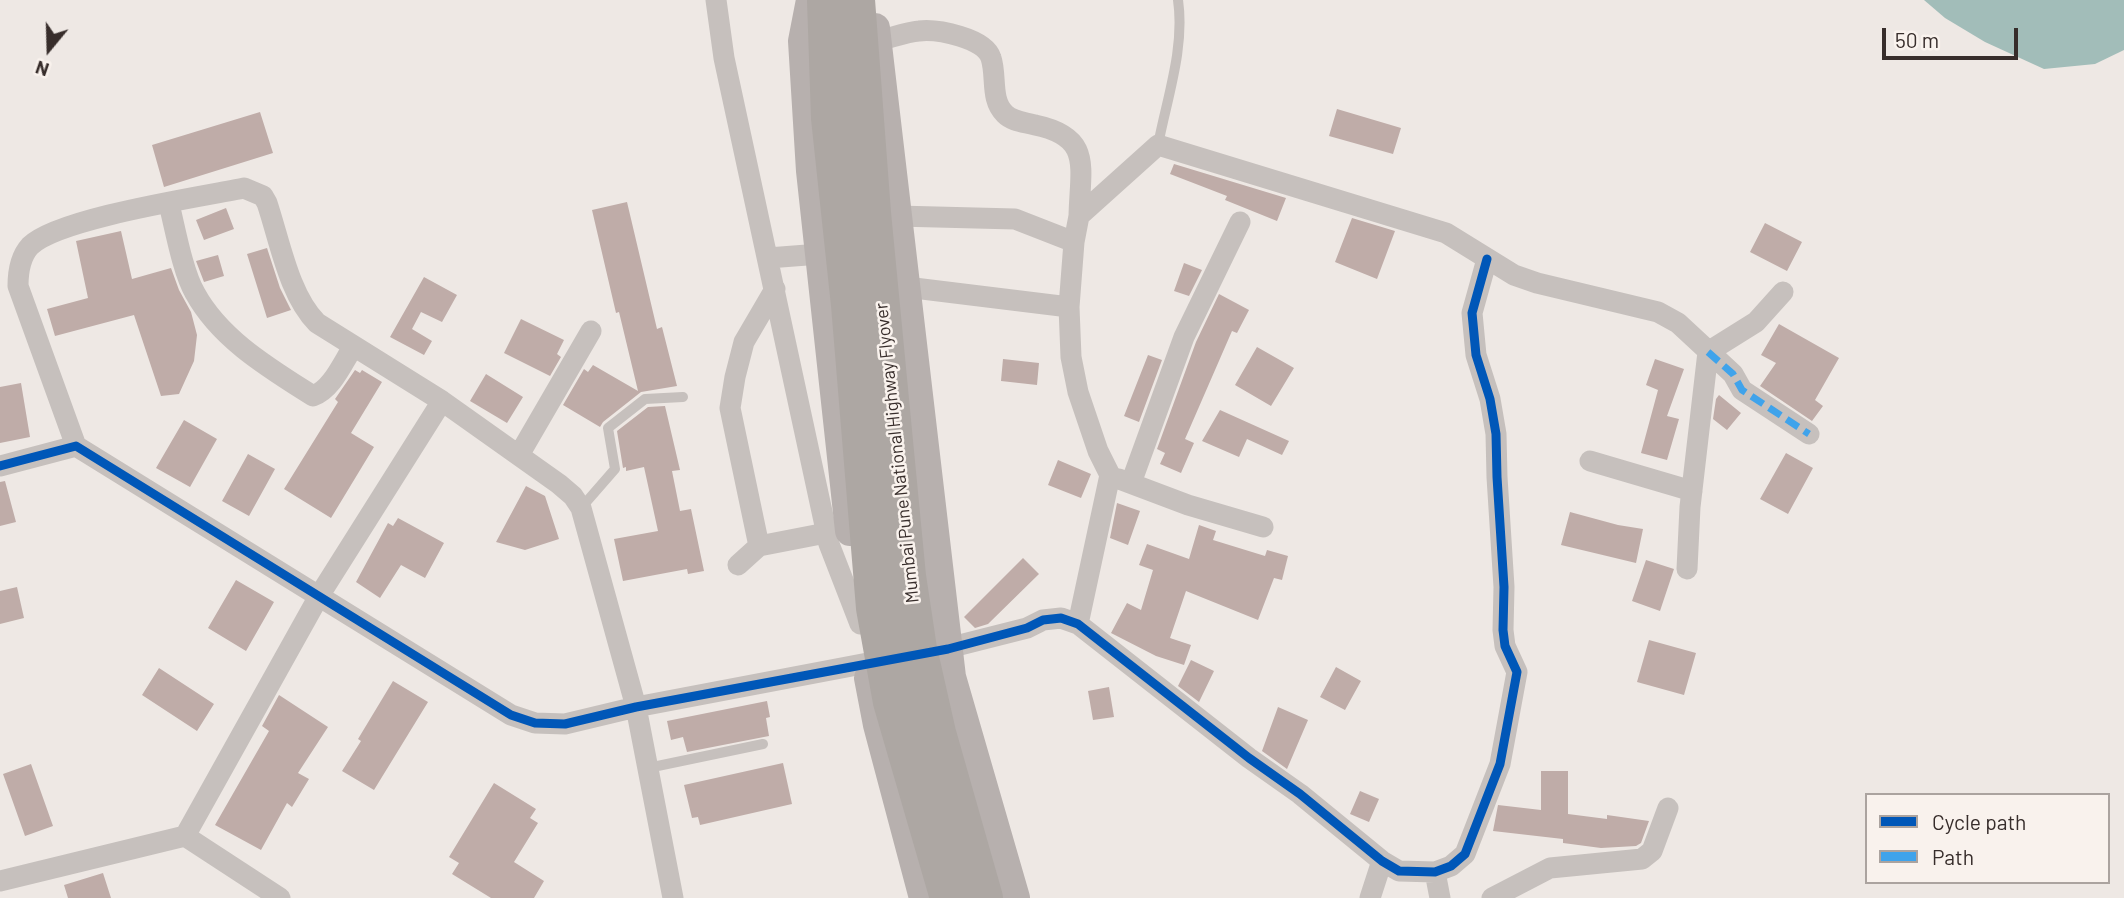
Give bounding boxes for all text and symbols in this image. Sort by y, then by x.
north arrow [14,14,84,84]
scale bar [1886,14,2022,58]
text: 50 m [1895,27,1939,52]
text: N [32,56,52,82]
street label: Mumbai Pune National Highway Flyover [870,302,924,604]
legend [1865,793,2110,884]
text: Cycle path [1932,809,2026,834]
text: Path [1932,844,1974,869]

